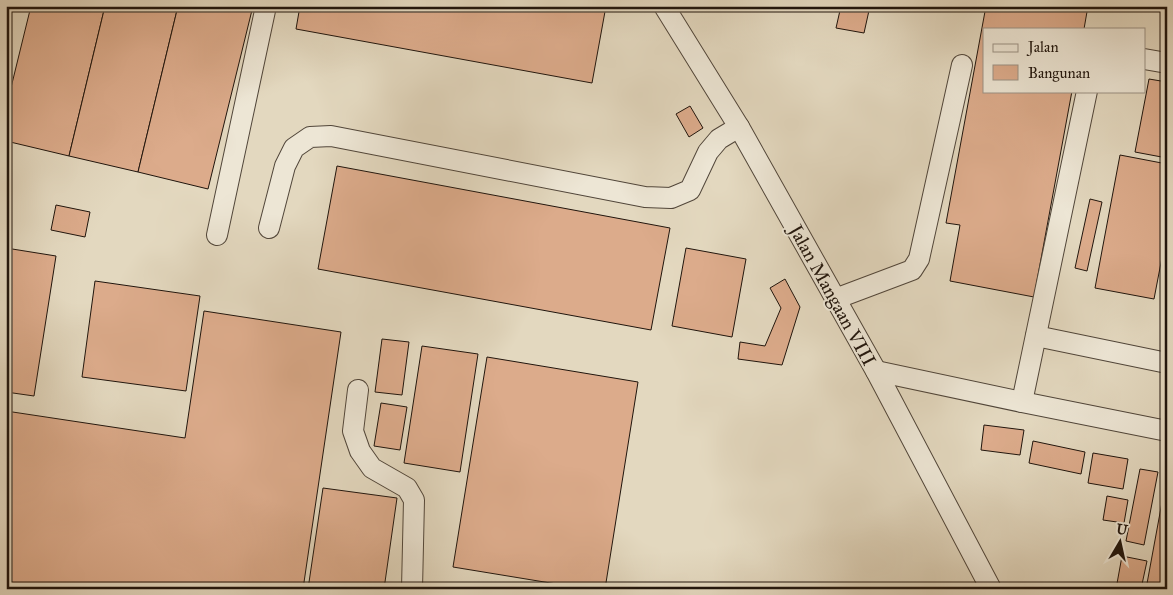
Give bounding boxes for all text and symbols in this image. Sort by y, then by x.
legend [983,28,1146,92]
text: Jalan [1026,38,1059,57]
text: Bangunan [1028,64,1090,82]
street label: Jalan Mangaan VIII [782,219,881,370]
north arrow [1096,518,1146,568]
text: U [1115,520,1130,539]

